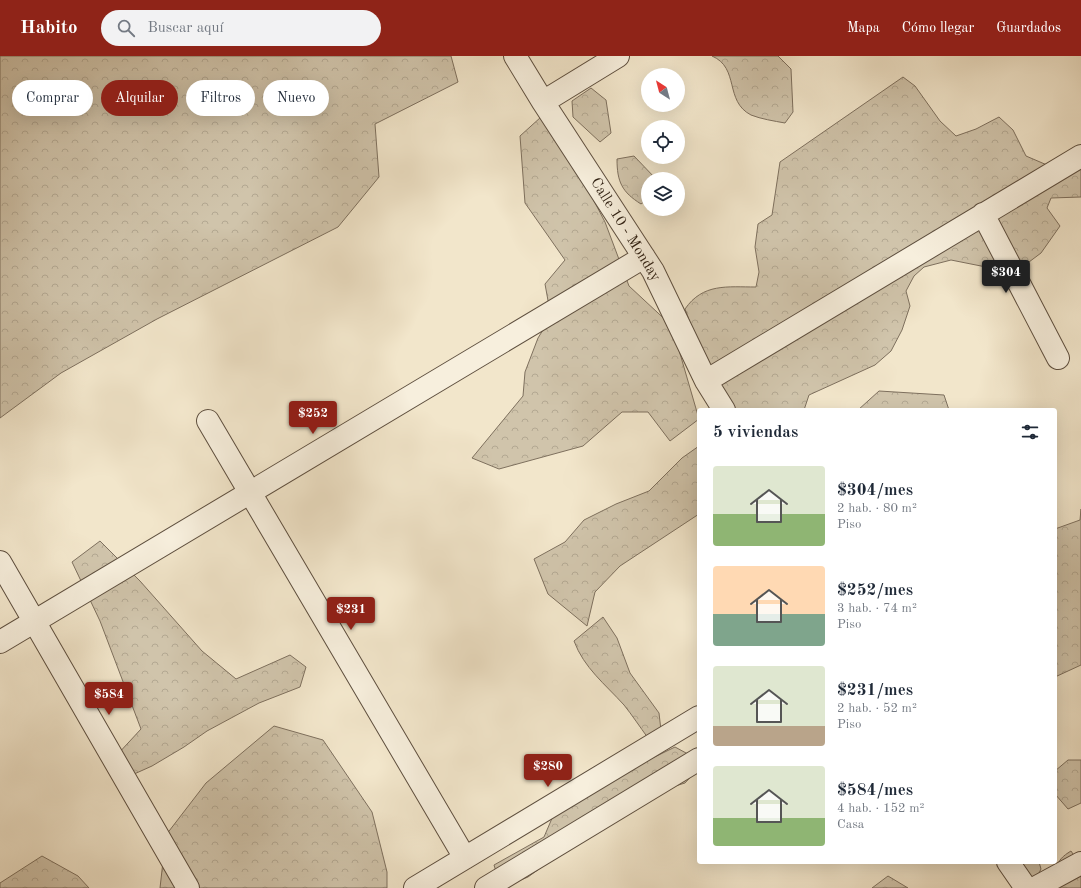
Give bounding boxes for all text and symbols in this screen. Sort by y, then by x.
search box [101,10,381,46]
icon: search [115,17,137,39]
text: Habito [20,19,77,38]
text: Buscar aquí [147,21,224,36]
text: Mapa [847,21,880,35]
text: Cómo llegar [902,21,974,35]
text: Guardados [996,21,1061,35]
north arrow [641,68,685,112]
map controls [641,68,685,216]
chip: Comprar [12,80,93,116]
chip: Alquilar [101,80,178,116]
chip: Filtros [186,80,255,116]
chip: Nuevo [263,80,329,116]
button: locate [641,120,685,164]
button: layers [641,172,685,216]
street label: Calle 10 - Monday [587,176,663,285]
pin: $304 [982,260,1030,294]
text: $304 [991,266,1021,279]
pin: $252 [289,401,337,435]
text: $252 [298,407,328,420]
icon: filters [1019,421,1041,443]
text: 5 viviendas [713,424,798,441]
icon: home [745,482,793,530]
text: $304/mes [837,482,913,499]
text: 2 hab. · 80 m² [837,502,917,515]
text: Piso [837,518,861,531]
icon: home [745,582,793,630]
text: $252/mes [837,582,913,599]
pin: $231 [327,597,375,631]
text: 3 hab. · 74 m² [837,602,917,615]
text: $231 [336,603,366,616]
text: Piso [837,618,861,631]
pin: $584 [85,682,133,716]
icon: home [745,682,793,730]
text: $231/mes [837,682,913,699]
text: $584 [94,688,124,701]
text: 2 hab. · 52 m² [837,702,917,715]
text: Piso [837,718,861,731]
pin: $280 [524,754,572,788]
text: $280 [533,760,563,773]
icon: home [745,782,793,830]
text: $584/mes [837,782,913,799]
text: 4 hab. · 152 m² [837,802,924,815]
text: Casa [837,818,864,831]

